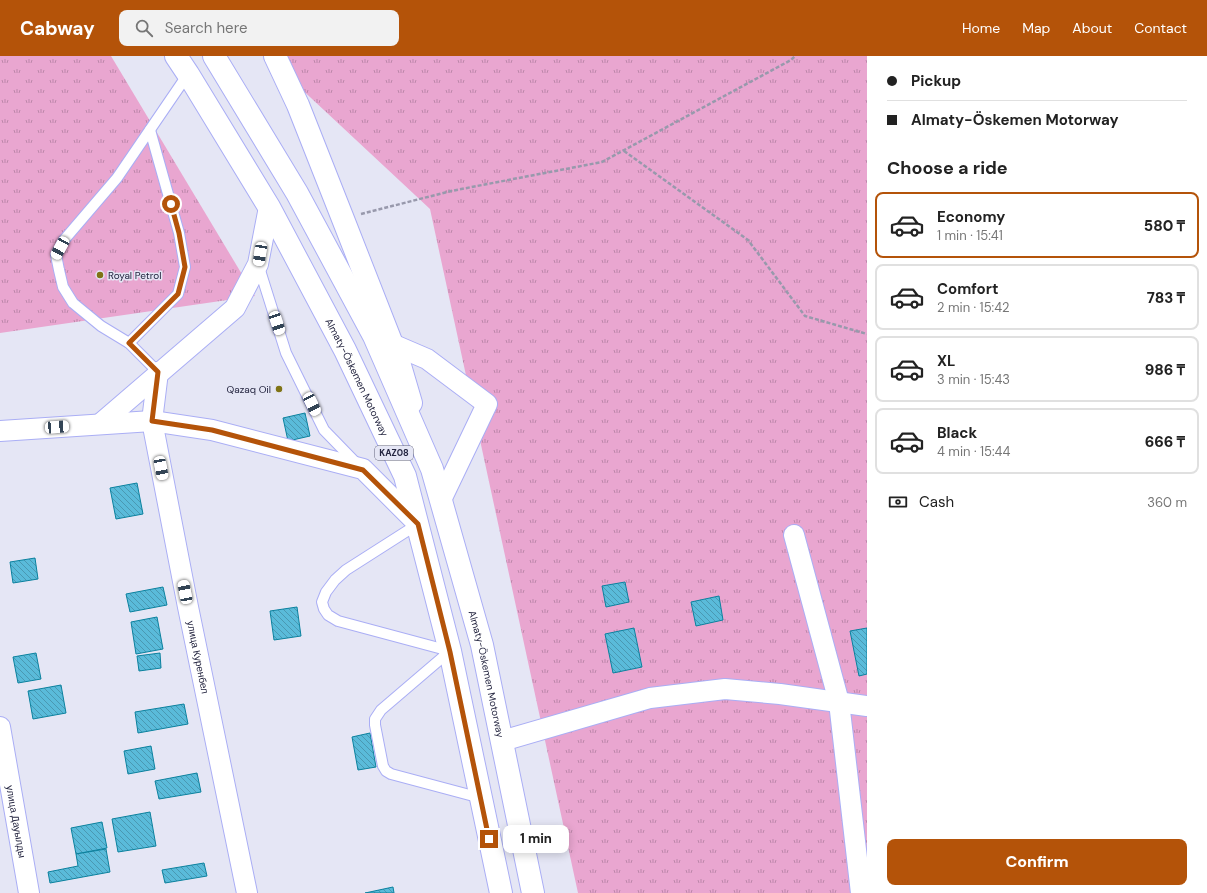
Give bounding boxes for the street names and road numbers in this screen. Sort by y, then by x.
street label: Almaty-Öskemen Motorway [323,316,392,439]
road number: KAZ08 [375,446,413,460]
street label: Almaty-Öskemen Motorway [466,609,507,739]
street label: улица Куренбел [184,619,212,695]
street label: улица Дауылды [4,784,29,859]

